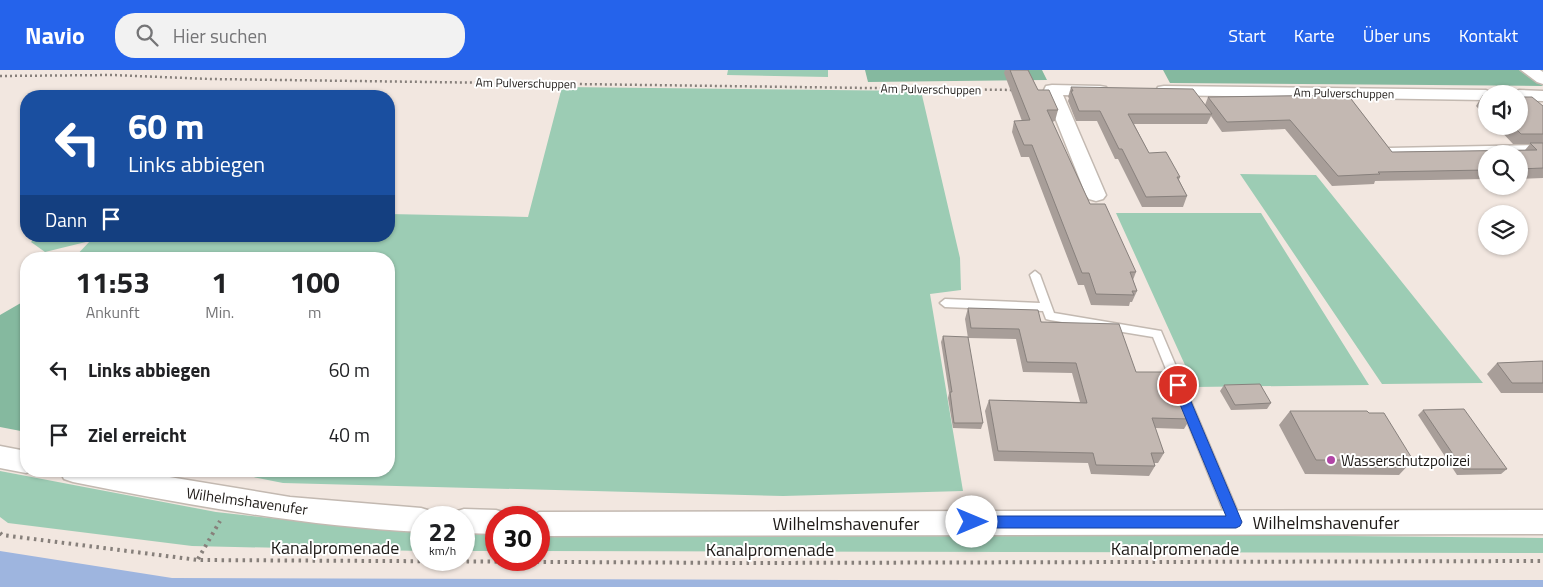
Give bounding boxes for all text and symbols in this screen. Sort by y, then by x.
search box [115,13,465,58]
text: Navio [25,17,85,53]
icon: search [133,21,161,49]
text: Hier suchen [173,21,267,50]
text: Start [1228,22,1266,49]
text: Karte [1294,22,1335,49]
text: Über uns [1363,22,1431,49]
text: Kontakt [1459,22,1518,49]
street label: Am Pulverschuppen [475,73,577,93]
street label: Am Pulverschuppen [880,79,982,99]
street label: Am Pulverschuppen [1293,83,1395,103]
map controls [1478,85,1528,255]
button: sound [1478,85,1528,135]
text: 60 m [128,99,204,153]
icon: left [45,110,110,175]
button: search [1478,145,1528,195]
text: Links abbiegen [128,147,265,181]
text: Dann [45,205,87,234]
icon: arrive [97,205,125,233]
button: layers [1478,205,1528,255]
text: 11:53 [75,259,150,305]
text: 1 [211,259,228,305]
text: 100 [289,259,340,305]
text: Ankunft [86,300,140,324]
text: Min. [205,300,234,324]
text: m [308,300,321,324]
text: Links abbiegen [88,355,211,384]
text: 60 m [329,355,370,384]
icon: left [45,356,73,384]
pin [1157,364,1199,406]
icon: arrive [1164,371,1192,399]
text: Ziel erreicht [88,420,186,449]
text: 40 m [329,420,370,449]
icon: arrive [45,421,73,449]
place label: Wasserschutzpolizei [1341,449,1470,472]
marker: Wasserschutzpolizei [1325,454,1337,466]
street label: Wilhelmshavenufer [185,481,309,521]
position arrow [945,495,997,547]
speed limit sign: 30 [485,506,550,571]
street label: Wilhelmshavenufer [1253,509,1399,536]
street label: Wilhelmshavenufer [773,510,919,537]
text: 22 [428,513,457,551]
street label: Kanalpromenade [271,534,399,561]
street label: Kanalpromenade [1111,535,1239,562]
street label: Kanalpromenade [706,536,834,563]
text: km/h [429,541,456,560]

